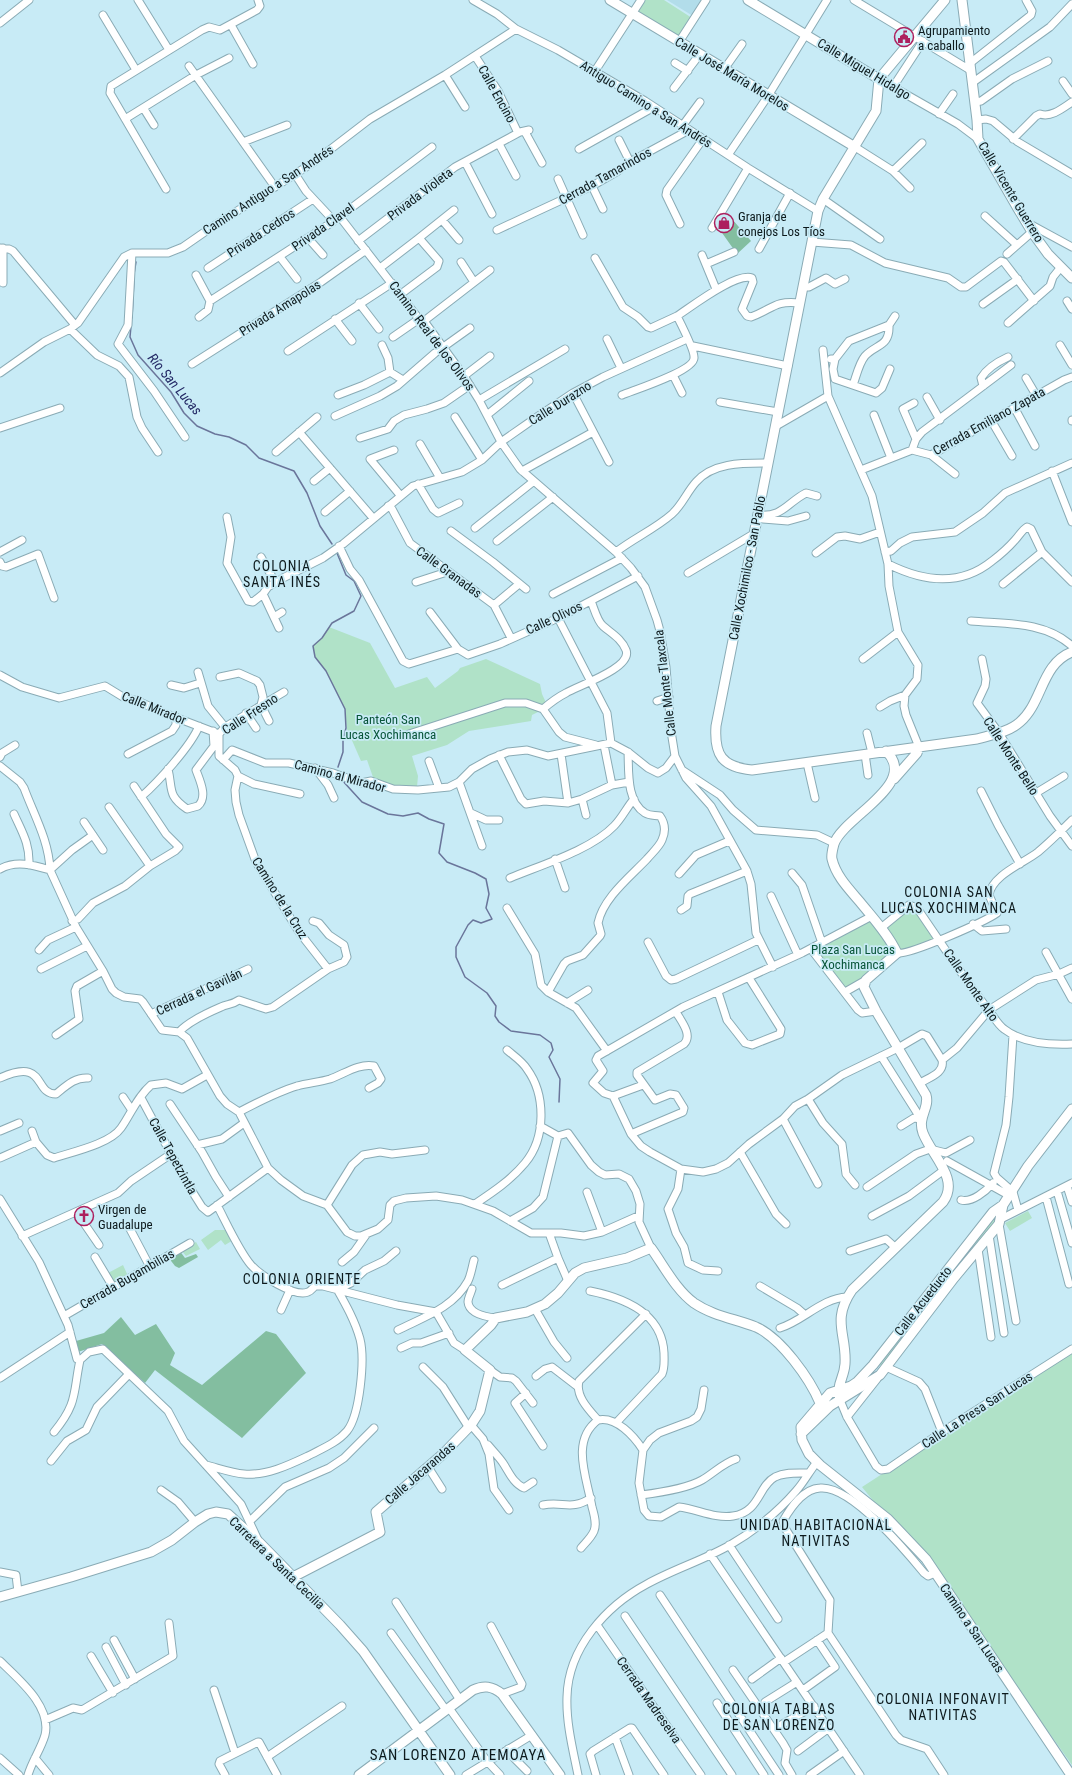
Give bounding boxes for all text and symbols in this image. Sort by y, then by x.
place label: Agrupamiento a caballo [918,23,990,53]
public building icon: Agrupamiento a caballo [893,26,915,48]
street label: Calle José María Morelos [672,34,792,114]
street label: Calle Miguel Hidalgo [815,35,913,103]
street label: Antiguo Camino a San Andrés [577,57,715,151]
street label: Calle Encino [475,63,519,125]
street label: Calle Vicente Guerrero [975,139,1047,245]
street label: Camino Antiguo a San Andrés [200,142,336,238]
street label: Cerrada Tamarindos [556,144,654,208]
street label: Privada Violeta [385,165,455,223]
street label: Privada Clavel [289,200,357,254]
street label: Privada Cedros [224,206,298,260]
place label: Granja de conejos Los Tíos [738,209,825,239]
shop icon: Granja de conejos Los Tíos [713,212,735,234]
street label: Privada Amapolas [237,277,324,339]
street label: Camino Real de los Olivos [386,278,478,394]
water label: Río San Lucas [145,350,205,418]
street label: Calle Durazno [526,378,594,428]
street label: Cerrada Emiliano Zapata [930,384,1048,458]
street label: Calle Xochimilco - San Pablo [726,495,768,641]
street label: Calle Granadas [413,543,485,601]
district label: COLONIA SANTA INÉS [243,558,321,590]
street label: Calle Olivos [523,598,585,638]
street label: Calle Monte Tlaxcala [651,629,679,737]
street label: Calle Mirador [120,688,189,728]
street label: Calle Fresno [219,690,281,738]
park label: Panteón San Lucas Xochimanca [340,712,436,742]
street label: Calle Monte Bello [980,714,1042,798]
street label: Camino al Mirador [293,757,387,795]
street label: Camino de la Cruz [249,854,311,942]
district label: COLONIA SAN LUCAS XOCHIMANCA [881,884,1017,916]
park label: Plaza San Lucas Xochimanca [811,942,895,972]
street label: Calle Monte Alto [940,946,1002,1024]
street label: Cerrada el Gavilán [154,966,244,1018]
street label: Calle Tepetzintla [146,1115,200,1197]
place label: Virgen de Guadalupe [98,1202,153,1232]
church icon: Virgen de Guadalupe [73,1205,95,1227]
street label: Cerrada Bugambilias [77,1246,177,1312]
street label: Calle Acueducto [891,1263,955,1339]
district label: COLONIA ORIENTE [243,1271,361,1287]
street label: Calle La Presa San Lucas [919,1369,1035,1451]
street label: Calle Jacarandas [382,1438,458,1508]
street label: Carretera a Santa Cecilia [226,1514,328,1612]
district label: UNIDAD HABITACIONAL NATIVITAS [740,1517,892,1549]
street label: Camino a San Lucas [937,1581,1007,1675]
street label: Cerrada Madreselva [614,1654,684,1746]
district label: COLONIA INFONAVIT NATIVITAS [876,1691,1010,1723]
district label: COLONIA TABLAS DE SAN LORENZO [723,1701,835,1733]
district label: SAN LORENZO ATEMOAYA [370,1746,546,1764]

